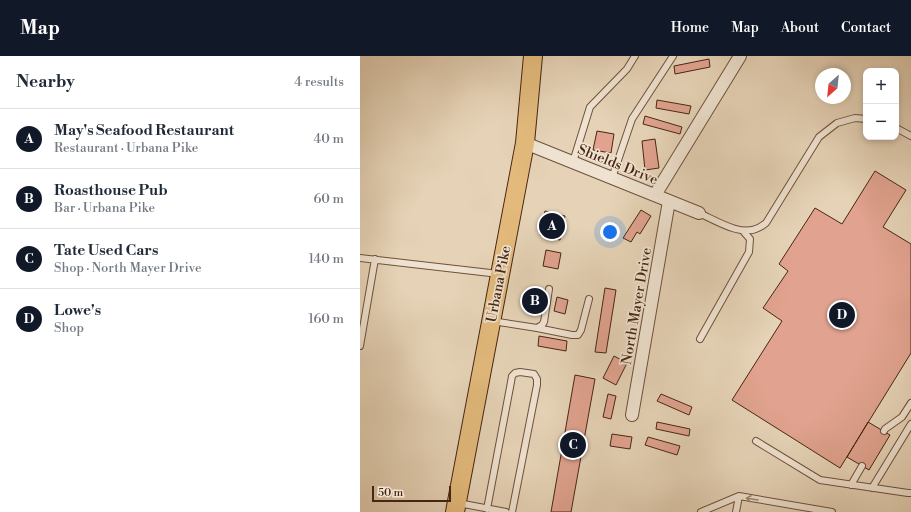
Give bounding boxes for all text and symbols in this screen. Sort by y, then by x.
text: Map [20,16,60,40]
text: Home [671,19,709,37]
text: Map [731,19,759,37]
text: About [781,19,819,37]
text: Contact [841,19,891,37]
north arrow [815,68,851,104]
map controls [863,68,899,140]
button: + [863,68,899,104]
text: Nearby [16,71,75,93]
text: 4 results [294,74,344,90]
button: − [863,104,899,140]
text: May's Seafood Restaurant [54,121,234,140]
text: A [24,131,34,147]
text: 40 m [314,131,344,147]
text: Restaurant · Urbana Pike [54,140,198,156]
street label: Shields Drive [575,141,660,189]
text: Roasthouse Pub [54,181,168,200]
text: B [24,191,34,207]
text: 60 m [313,191,344,207]
text: Bar · Urbana Pike [54,200,155,216]
pin: A [539,211,565,241]
your location [600,222,620,242]
text: Tate Used Cars [54,241,158,260]
street label: Urbana Pike [483,244,515,324]
street label: North Mayer Drive [618,246,656,366]
text: C [24,251,34,267]
text: 140 m [308,251,344,267]
text: Shop · North Mayer Drive [54,260,202,276]
pin: B [522,286,548,316]
pin: D [829,300,855,330]
text: Lowe's [54,301,101,320]
text: D [24,311,34,327]
text: 160 m [308,311,344,327]
text: Shop [54,320,84,336]
pin: C [560,430,586,460]
scale bar [372,484,451,503]
text: 50 m [378,486,403,500]
one-way arrow [746,495,759,503]

